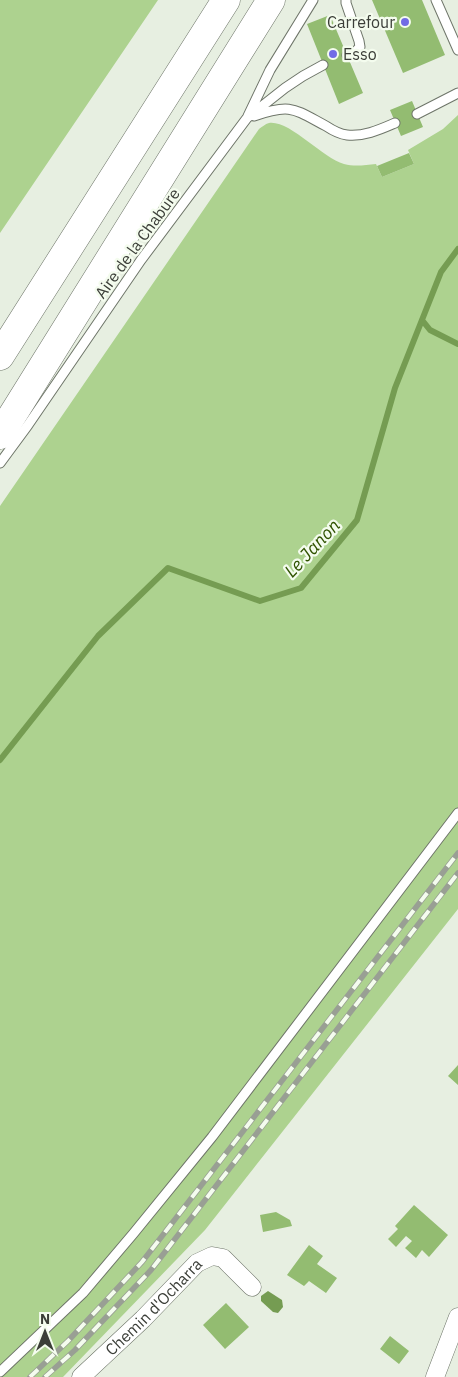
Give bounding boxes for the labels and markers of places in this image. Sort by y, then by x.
place label: Carrefour [327,12,395,32]
marker: Carrefour [399,16,411,28]
place label: Esso [343,44,377,64]
marker: Esso [327,48,339,60]

